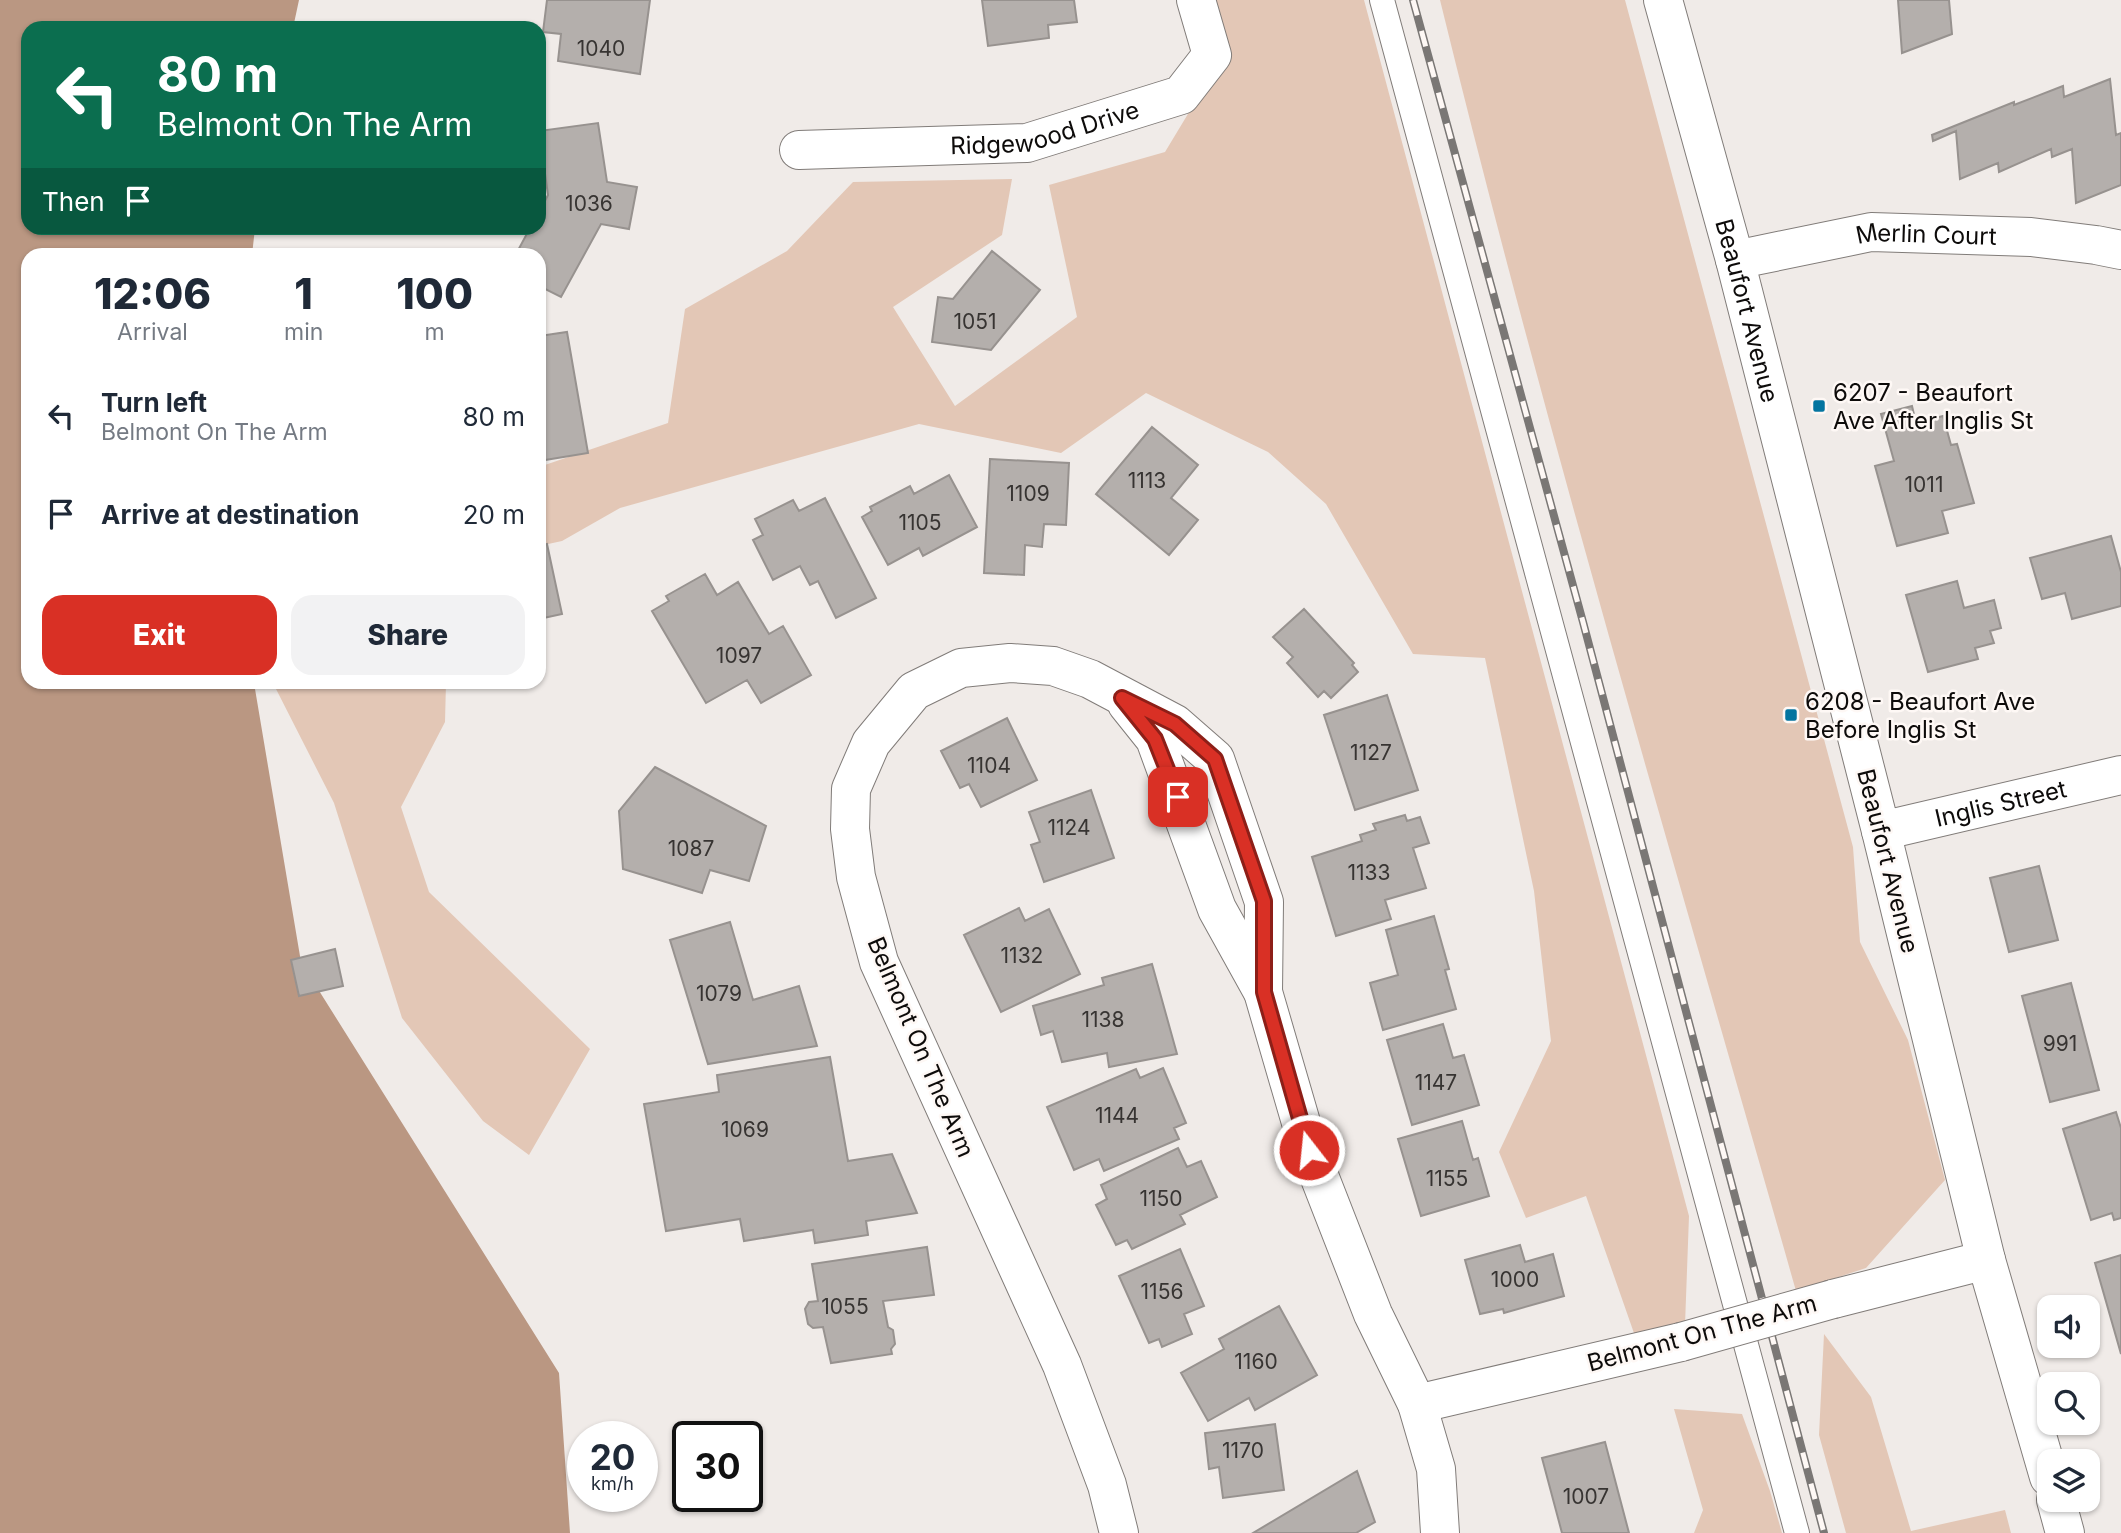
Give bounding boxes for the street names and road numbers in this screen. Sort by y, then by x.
street label: Ridgewood Drive [950,94,1143,160]
street label: Beaufort Avenue [1710,216,1785,406]
street label: Merlin Court [1853,217,1997,250]
street label: Beaufort Avenue [1851,766,1925,956]
street label: Inglis Street [1932,774,2069,832]
street label: Belmont On The Arm [861,933,981,1161]
street label: Belmont On The Arm [1584,1288,1820,1378]

